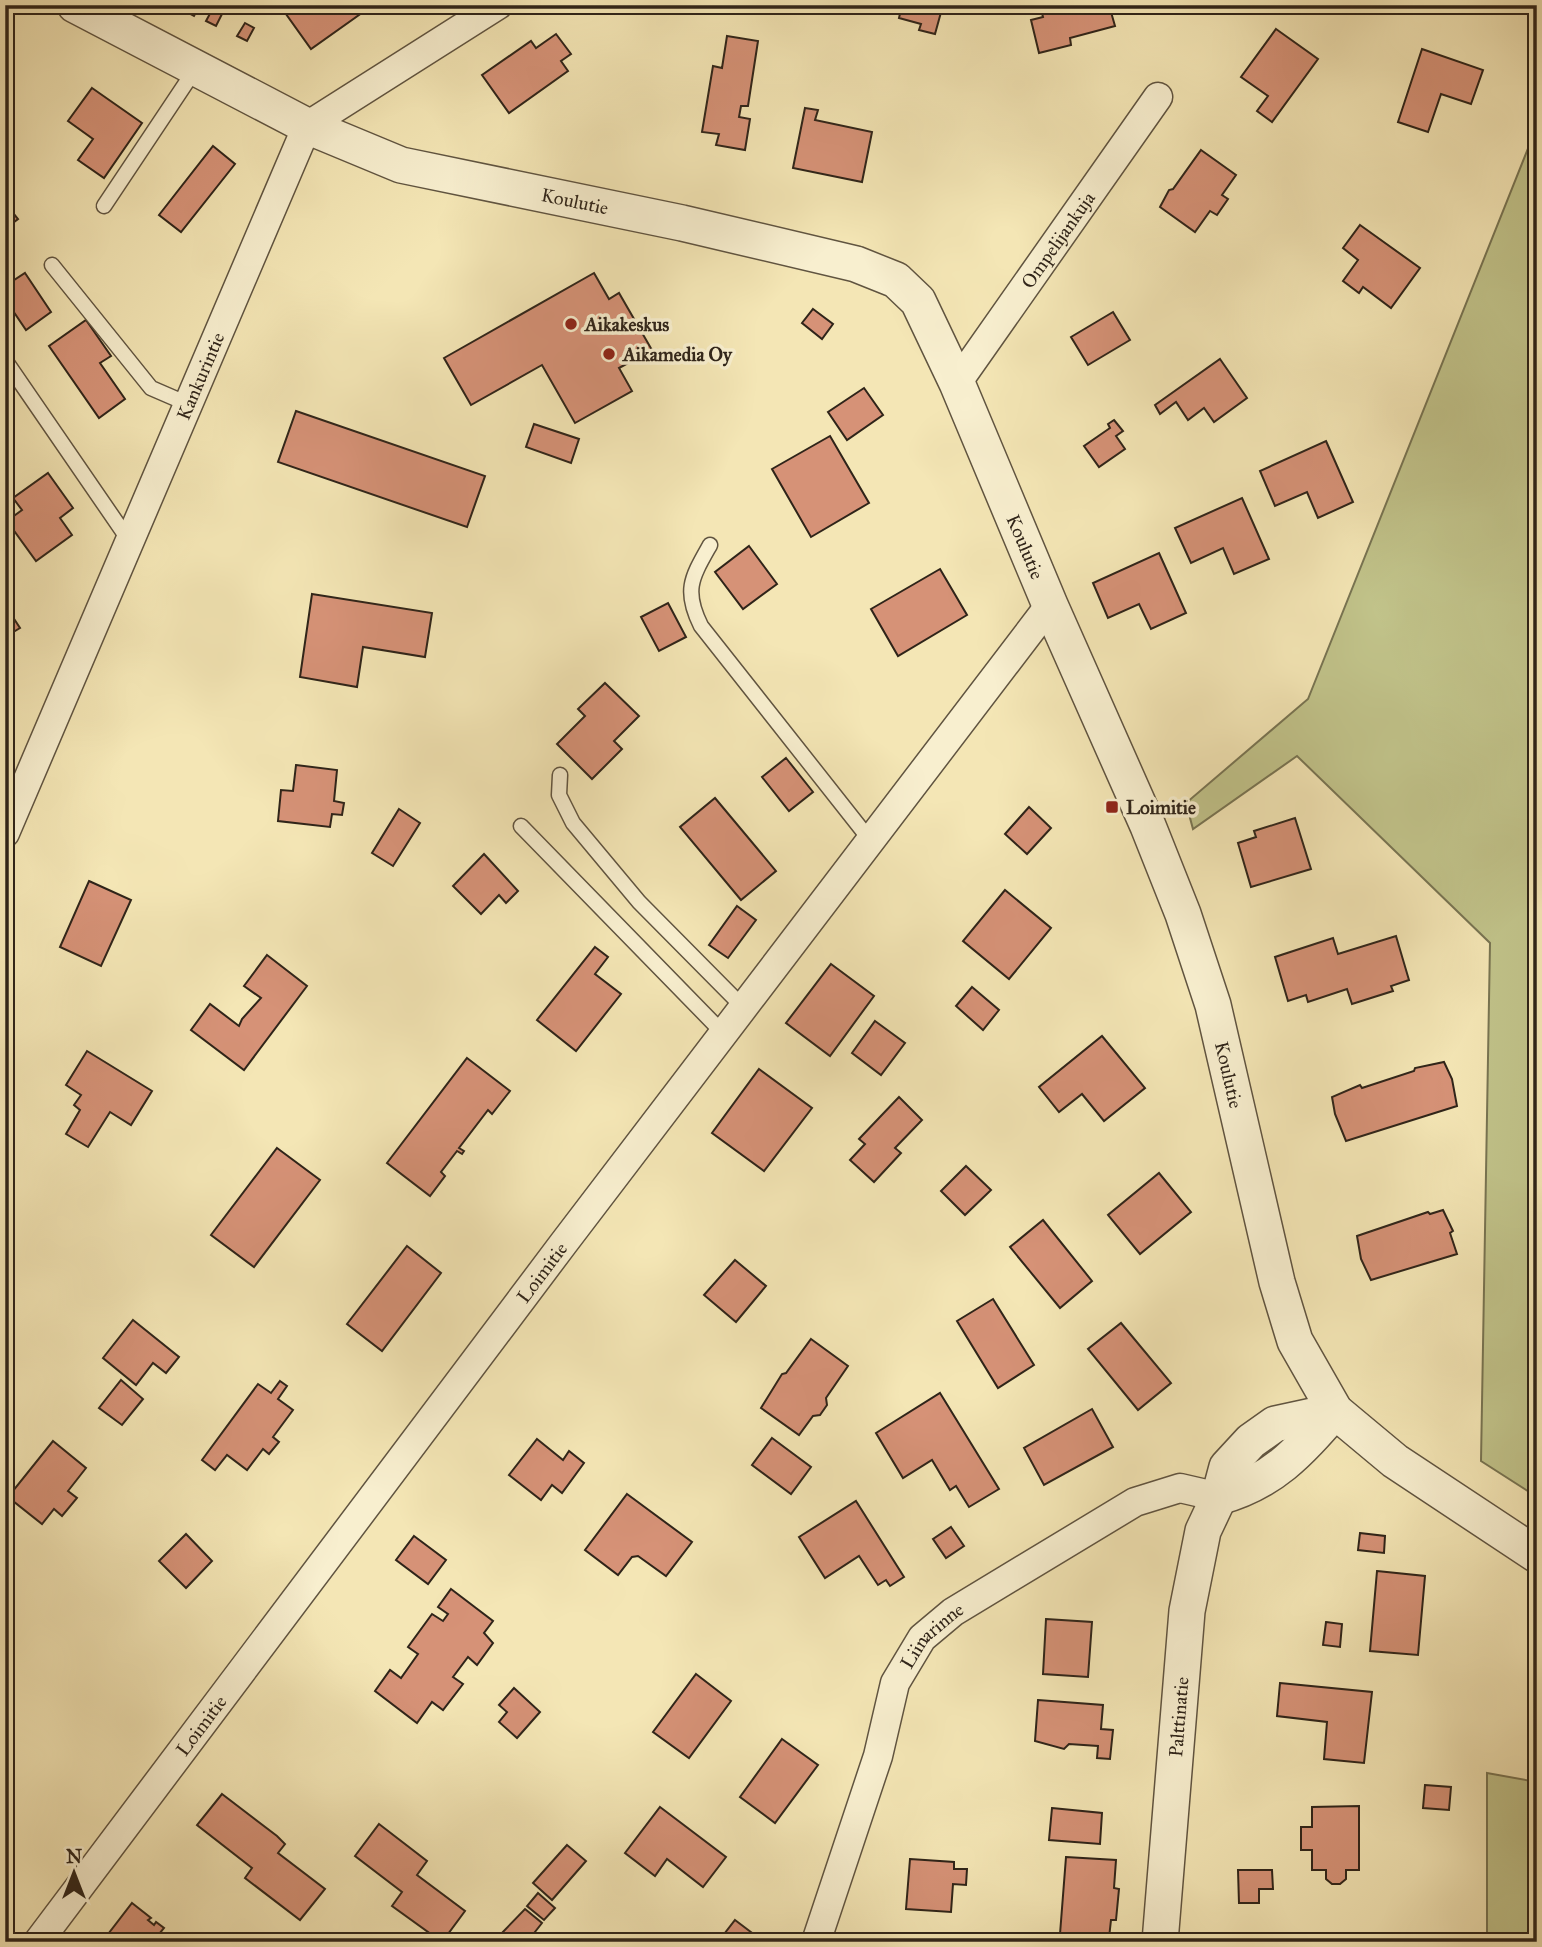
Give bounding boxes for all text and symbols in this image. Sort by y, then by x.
street label: Koulutie [539,183,611,220]
street label: Ompelijankuja [1016,187,1100,293]
place label: Aikakeskus [583,313,669,336]
marker: Aikakeskus [563,316,579,332]
street label: Kankurintie [172,329,230,423]
place label: Aikamedia Oy [621,343,733,367]
marker: Aikamedia Oy [601,346,617,362]
street label: Koulutie [1001,511,1049,583]
place label: Loimitie [1126,796,1196,819]
marker: Loimitie [1104,799,1120,815]
street label: Koulutie [1210,1039,1248,1111]
street label: Loimitie [512,1238,572,1307]
street label: Liinarinne [895,1597,968,1673]
street label: Palttinatie [1164,1676,1194,1758]
street label: Loimitie [171,1691,232,1761]
north arrow [38,1839,108,1909]
text: N [66,1845,82,1868]

